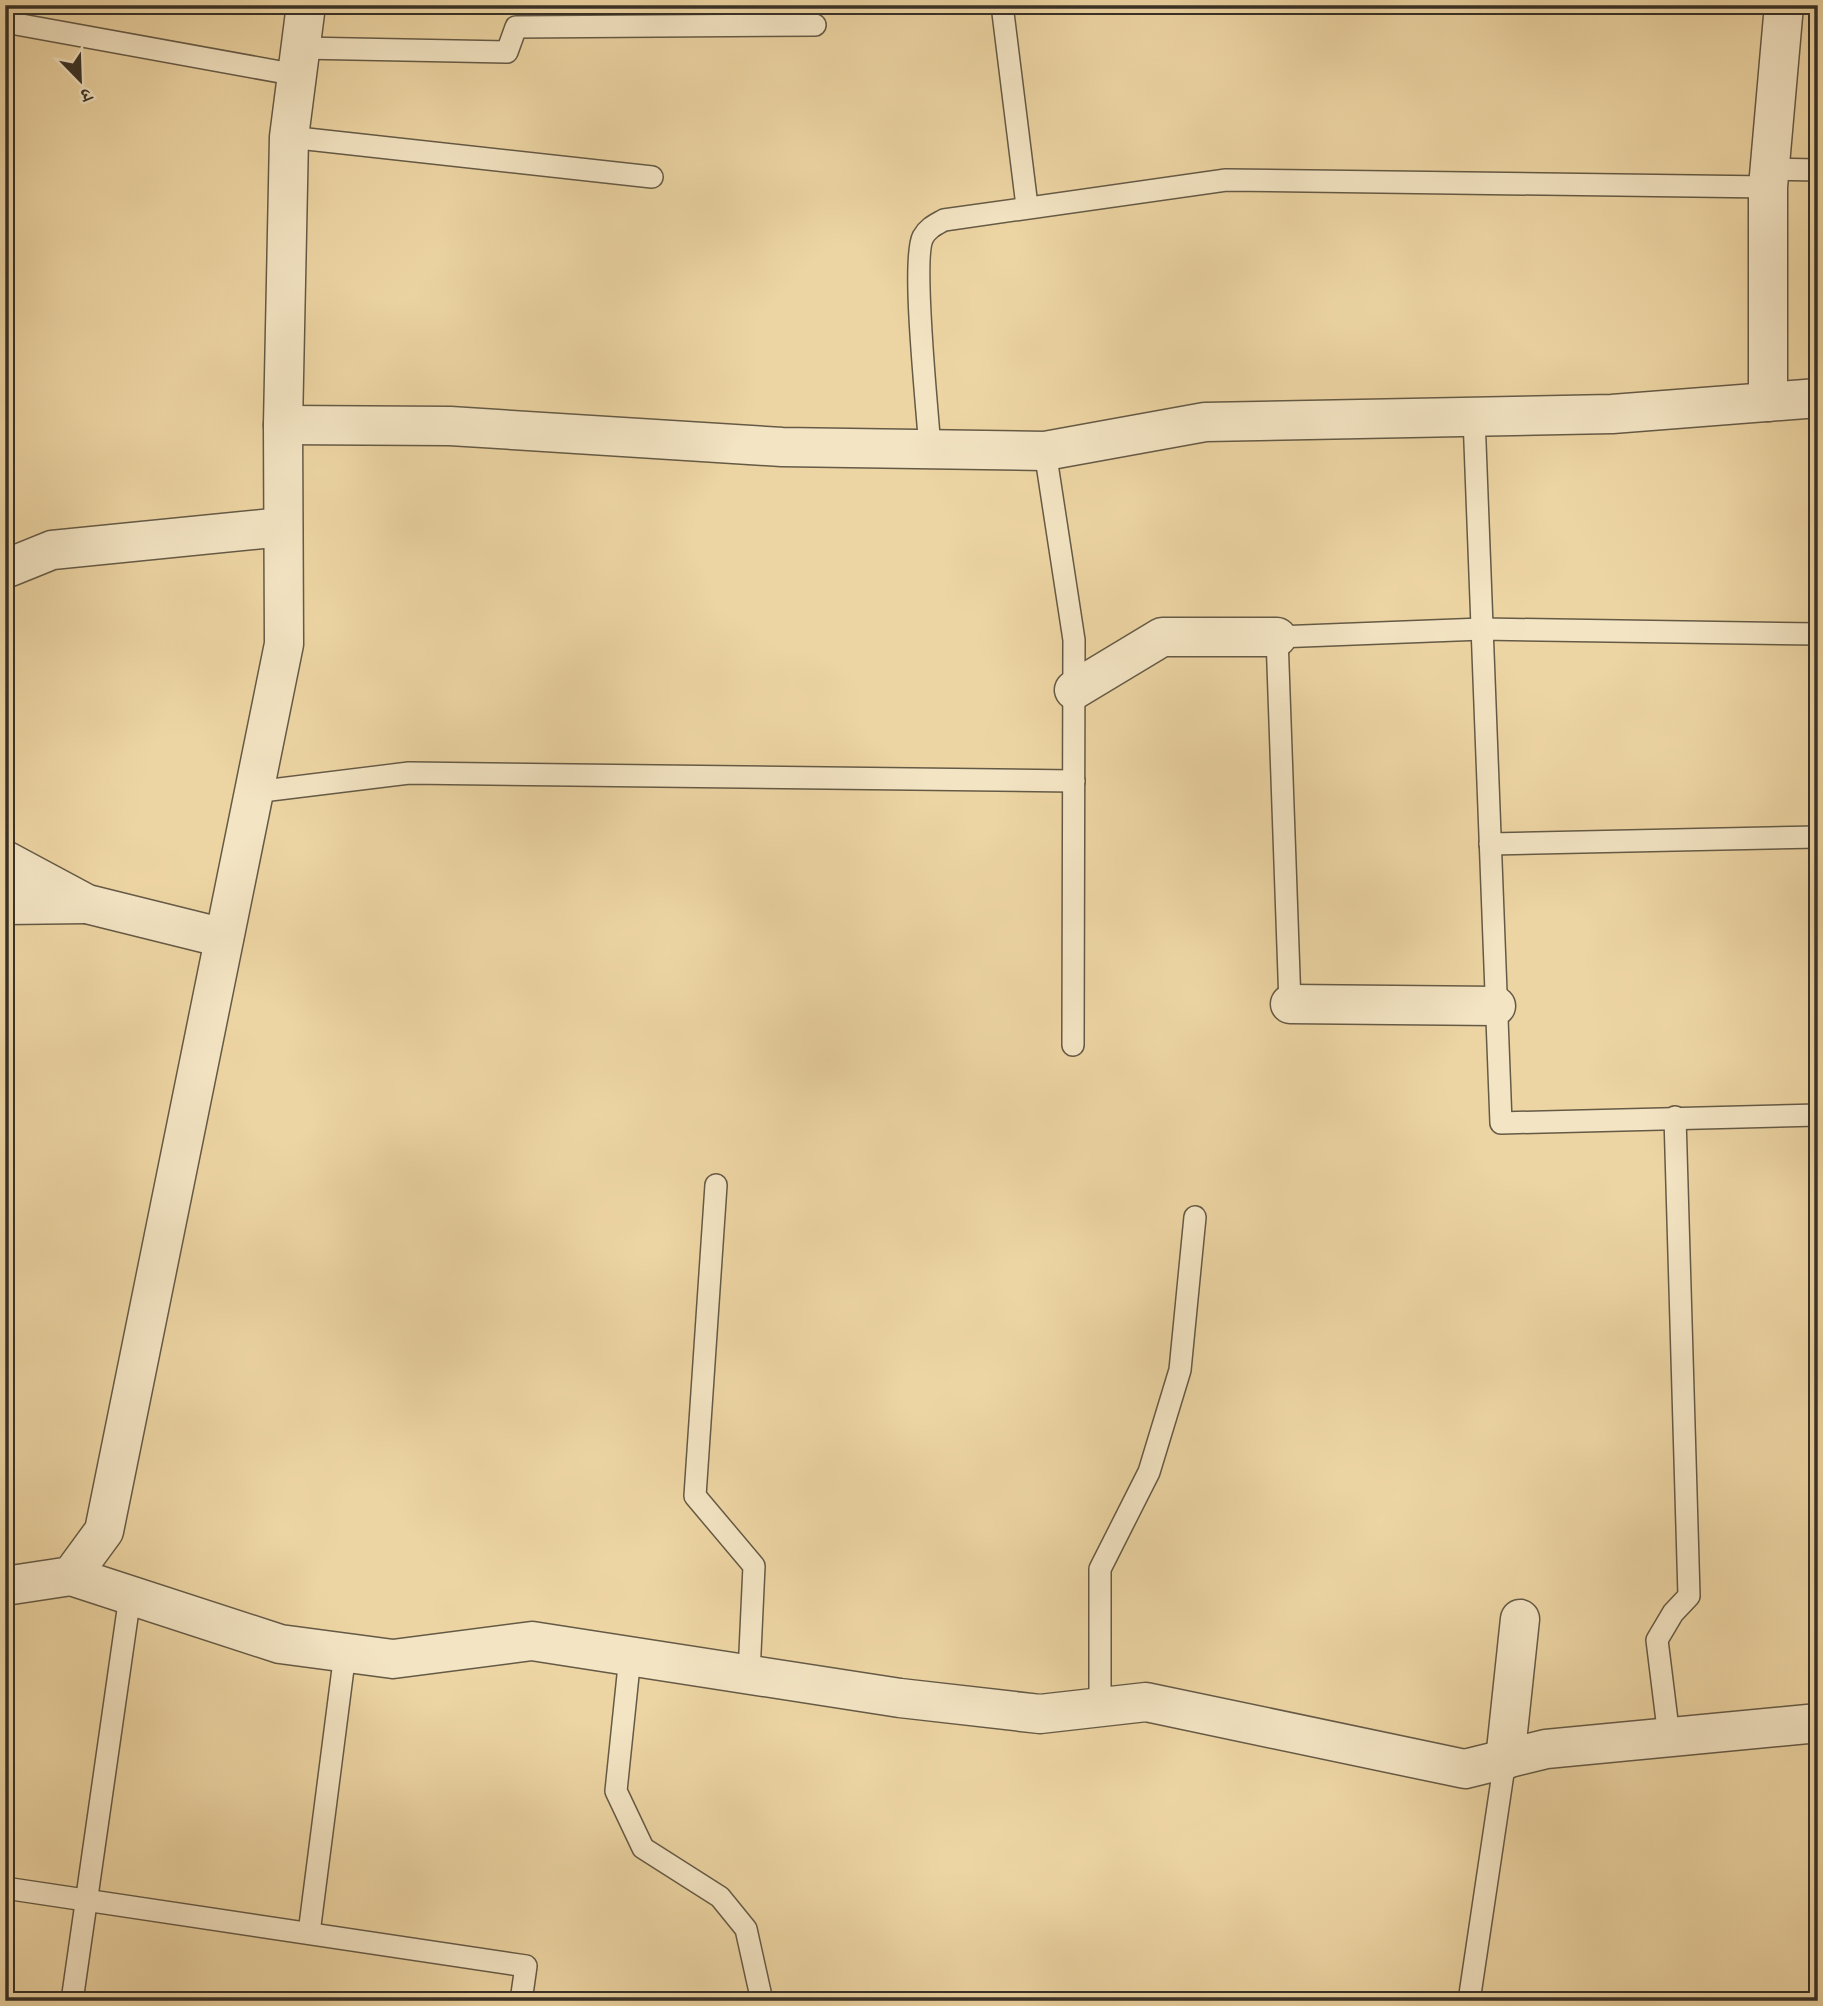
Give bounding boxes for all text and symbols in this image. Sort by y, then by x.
north arrow [46,46,116,116]
text: उ [75,80,97,107]

